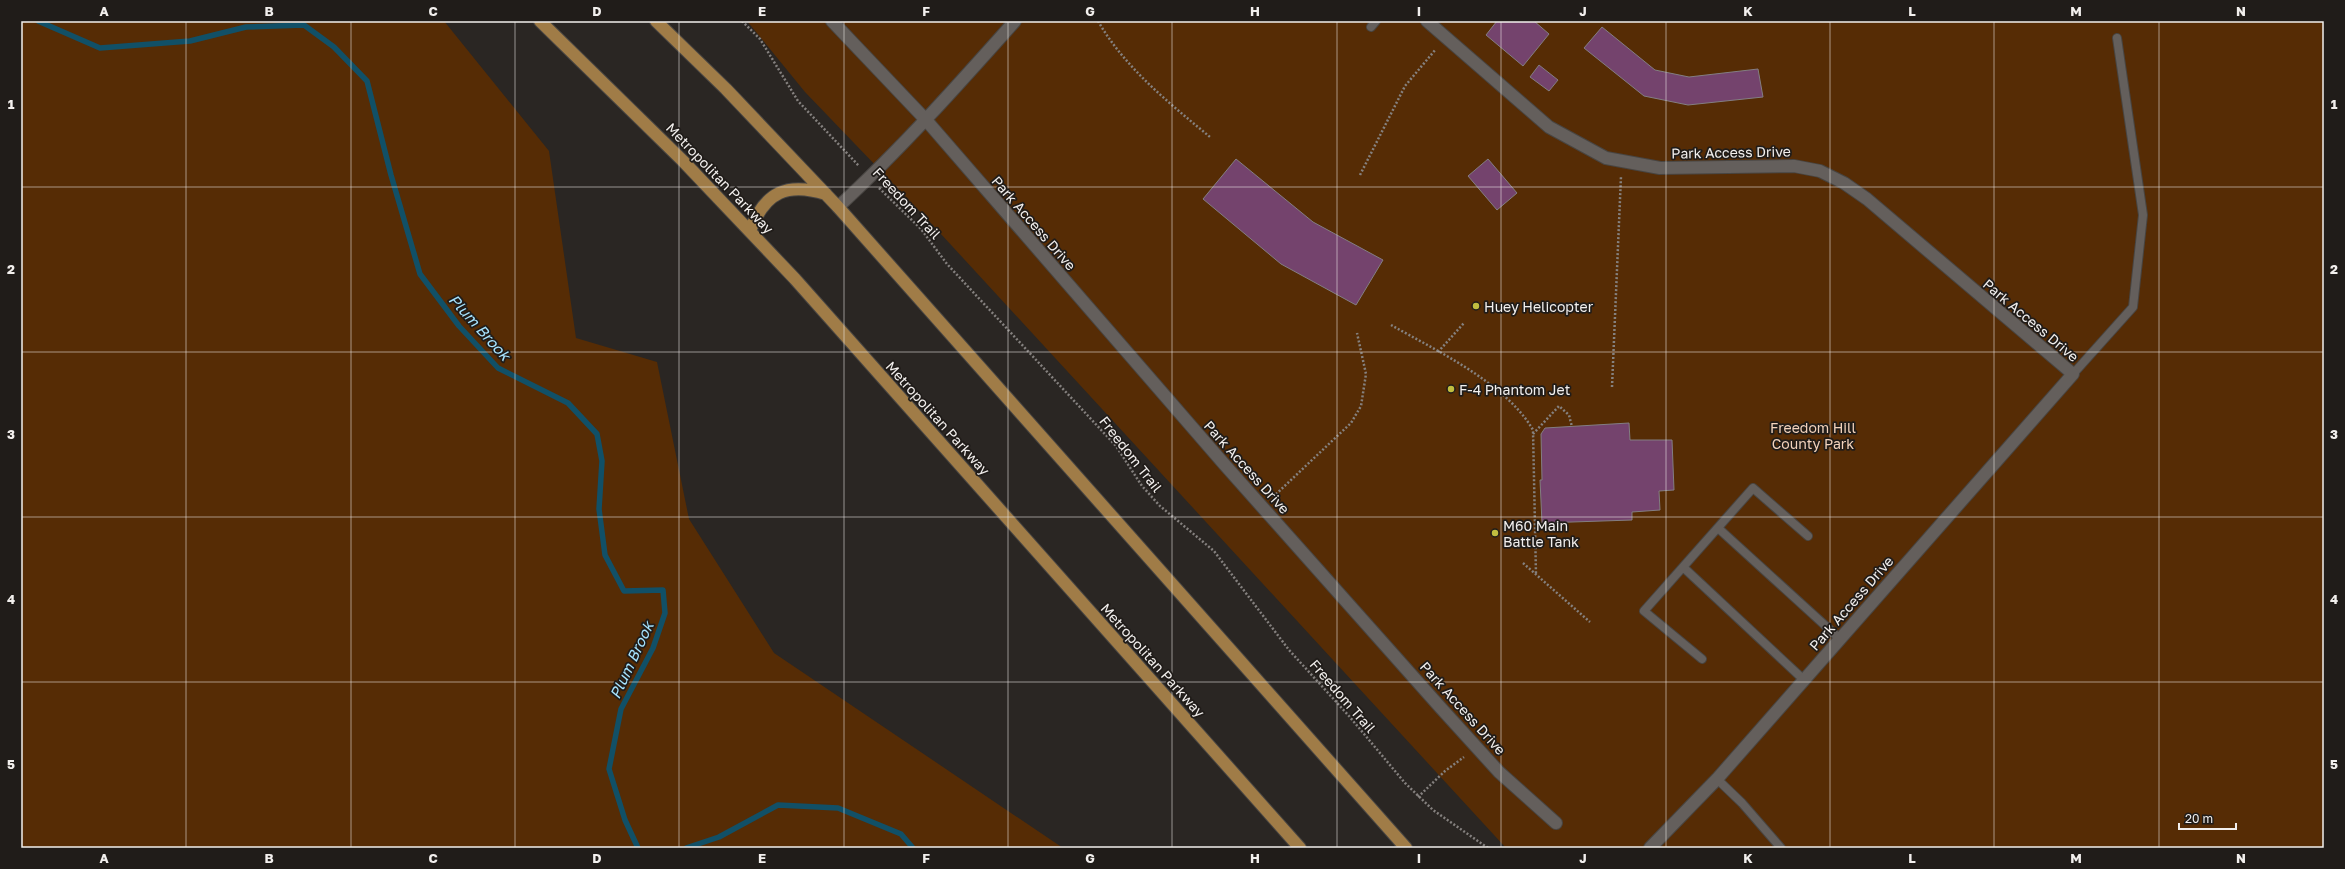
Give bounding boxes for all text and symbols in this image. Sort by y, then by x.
text: A [99,3,109,19]
text: B [264,3,274,19]
text: C [428,3,438,19]
text: D [592,3,602,19]
text: E [758,3,766,19]
text: F [922,3,930,19]
text: G [1085,3,1095,19]
text: H [1250,3,1260,19]
text: I [1417,3,1421,19]
text: J [1579,3,1587,19]
text: K [1743,3,1753,19]
text: L [1908,3,1916,19]
text: M [2070,3,2082,19]
text: N [2236,3,2246,19]
text: 1 [8,96,15,112]
text: 1 [2331,96,2338,112]
street label: Metropolitan Parkway [663,119,777,237]
street label: Park Access Drive [1671,142,1791,162]
street label: Freedom Trail [870,164,944,242]
street label: Park Access Drive [988,172,1080,274]
text: 2 [7,261,15,277]
text: 2 [2330,261,2338,277]
street label: Park Access Drive [1980,275,2082,365]
water label: Plum Brook [446,290,515,365]
place label: Huey Helicopter [1484,298,1594,315]
marker: Huey Helicopter [1471,301,1481,311]
street label: Metropolitan Parkway [882,358,994,479]
place label: F-4 Phantom Jet [1459,381,1570,398]
marker: F-4 Phantom Jet [1446,384,1456,394]
street label: Freedom Trail [1096,413,1166,495]
street label: Park Access Drive [1201,417,1293,517]
park label: Freedom Hill County Park [1770,419,1856,452]
text: 3 [7,426,15,442]
text: 3 [2330,426,2338,442]
place label: M60 Main Battle Tank [1503,517,1579,550]
marker: M60 Main Battle Tank [1490,528,1500,538]
street label: Park Access Drive [1805,552,1897,654]
text: 4 [7,591,15,607]
text: 4 [2330,591,2338,607]
street label: Metropolitan Parkway [1097,600,1209,721]
water label: Plum Brook [605,617,657,701]
street label: Freedom Trail [1307,656,1379,736]
street label: Park Access Drive [1417,658,1509,758]
text: 5 [7,756,15,772]
text: 5 [2330,756,2338,772]
scale bar [2179,805,2236,831]
text: 20 m [2185,811,2213,826]
text: A [99,850,109,866]
text: B [264,850,274,866]
text: C [428,850,438,866]
text: D [592,850,602,866]
text: E [758,850,766,866]
text: F [922,850,930,866]
text: G [1085,850,1095,866]
text: H [1250,850,1260,866]
text: I [1417,850,1421,866]
text: J [1579,850,1587,866]
text: K [1743,850,1753,866]
text: L [1908,850,1916,866]
text: M [2070,850,2082,866]
text: N [2236,850,2246,866]

